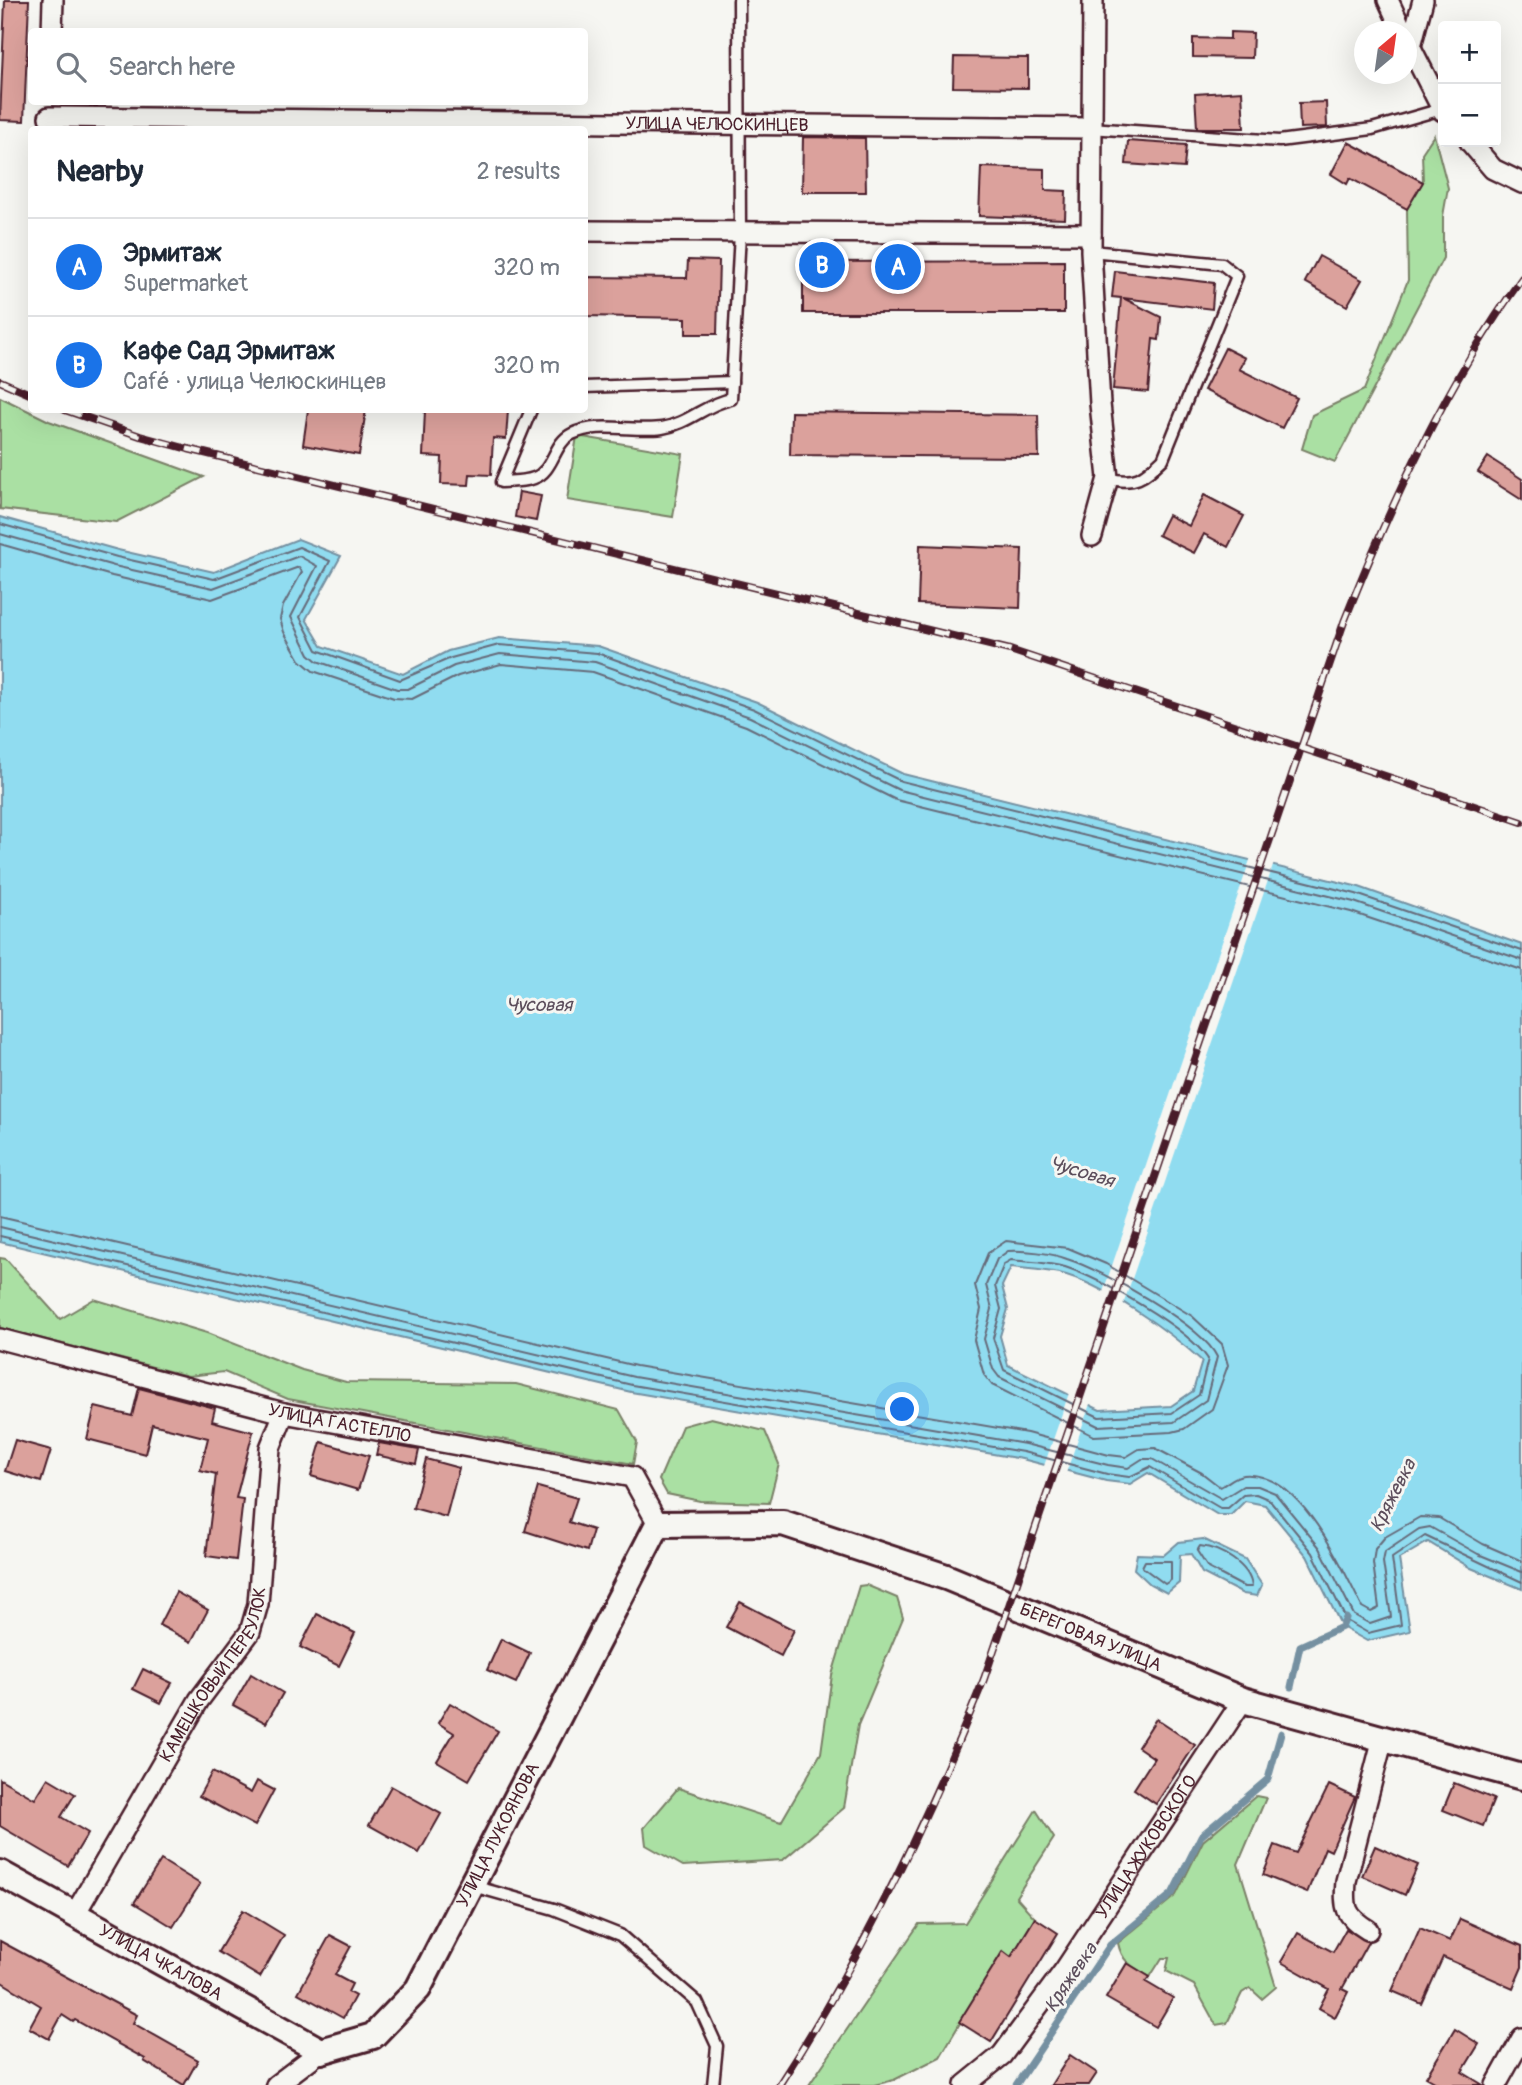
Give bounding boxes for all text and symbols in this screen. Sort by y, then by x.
north arrow [1354,21,1417,84]
map controls [1438,21,1501,147]
button: + [1438,21,1501,84]
search box [28,28,588,105]
icon: search [52,48,90,86]
text: Search here [108,51,235,83]
button: − [1438,84,1501,147]
street label: УЛИЦА ЧЕЛЮСКИНЦЕВ [625,112,809,137]
text: Nearby [56,153,143,190]
text: 2 results [477,157,560,186]
text: Эрмитаж [123,237,221,269]
pin: B [799,239,845,291]
pin: A [875,241,921,293]
text: A [72,253,86,282]
text: 320 m [493,253,560,282]
text: Supermarket [123,269,248,298]
text: Кафе Сад Эрмитаж [123,335,335,367]
text: B [72,351,86,380]
text: 320 m [493,351,560,380]
text: Café · улица Челюскинцев [123,367,387,396]
water label: Чусовая [506,993,574,1017]
water label: Чусовая [1046,1151,1119,1194]
your location [885,1392,919,1426]
street label: УЛИЦА ГАСТЕЛЛО [266,1398,413,1448]
water label: Кряжевка [1364,1454,1422,1536]
street label: КАМЕШКОВЫЙ ПЕРЕУЛОК [155,1586,271,1766]
street label: БЕРЕГОВАЯ УЛИЦА [1016,1598,1165,1677]
street label: УЛИЦА ЛУКОЯНОВА [451,1758,545,1911]
street label: УЛИЦА ЖУКОВСКОГО [1091,1771,1202,1923]
street label: УЛИЦА ЧКАЛОВА [95,1919,227,2006]
water label: Кряжевка [1039,1937,1103,2017]

